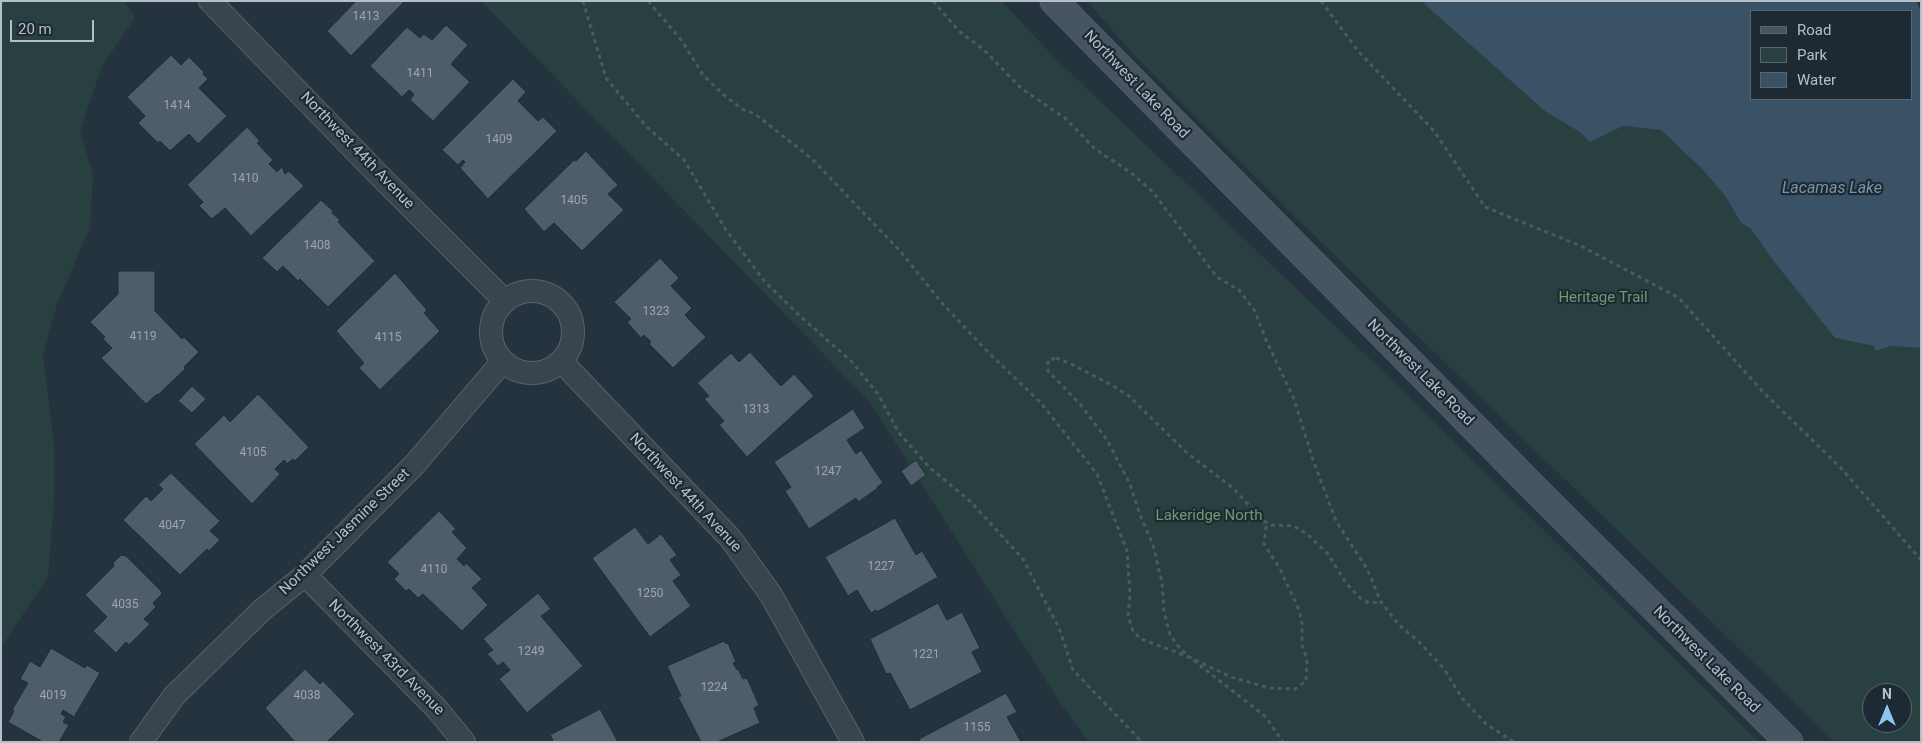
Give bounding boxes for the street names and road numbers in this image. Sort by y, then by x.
street label: Northwest Lake Road [1080,27,1192,143]
street label: Northwest 44th Avenue [296,89,418,213]
street label: Northwest Lake Road [1363,316,1477,430]
street label: Northwest 44th Avenue [625,430,745,556]
street label: Northwest Jasmine Street [276,465,414,599]
street label: Northwest 43rd Avenue [324,596,448,720]
street label: Northwest Lake Road [1649,603,1763,717]

